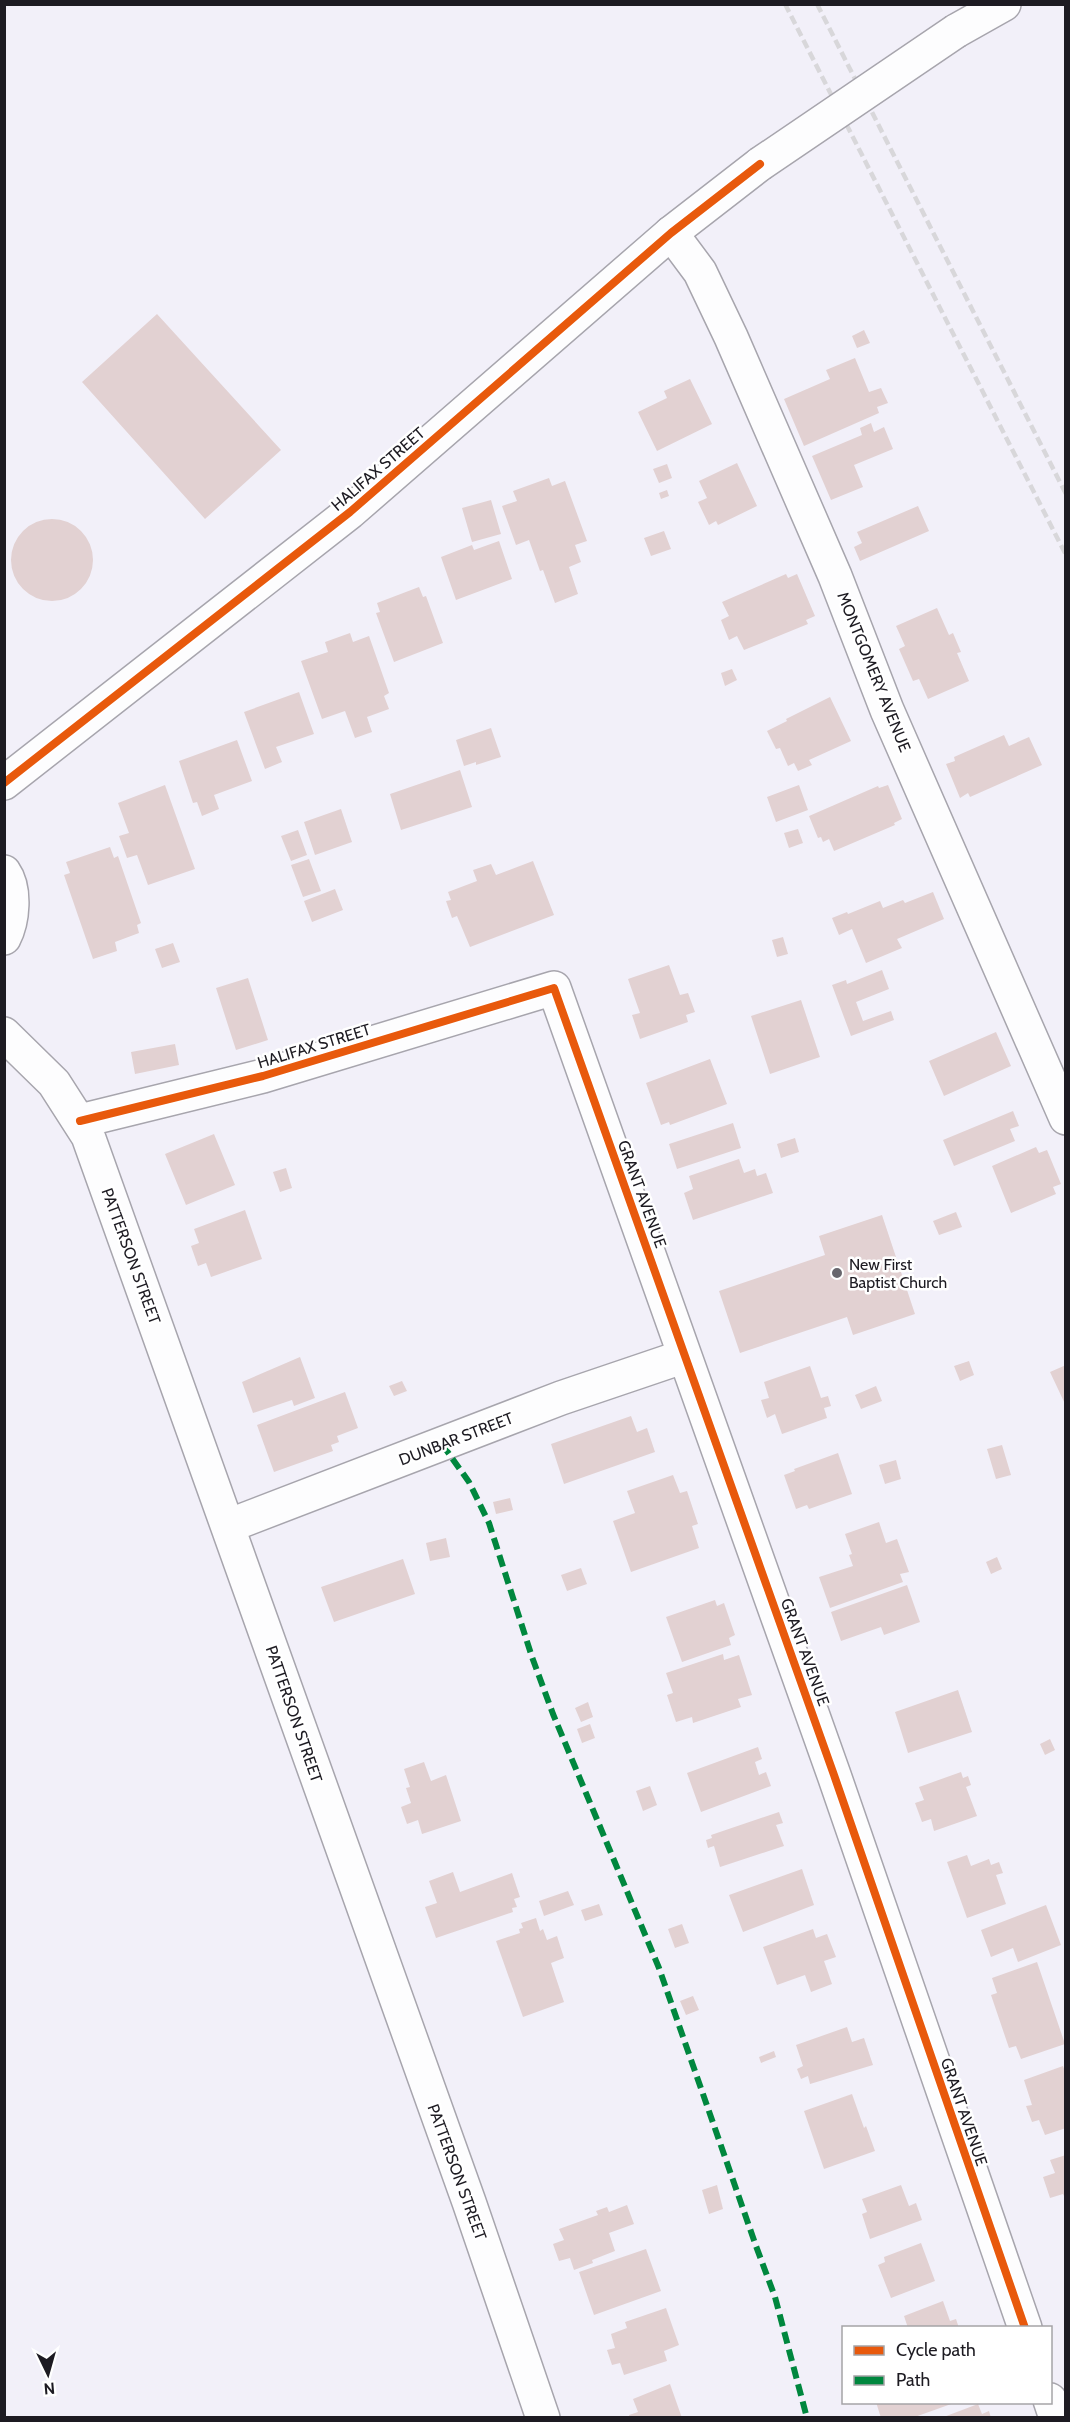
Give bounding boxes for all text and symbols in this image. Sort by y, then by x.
street label: HALIFAX STREET [327,423,429,515]
street label: MONTGOMERY AVENUE [833,589,915,755]
street label: HALIFAX STREET [255,1020,373,1072]
street label: GRANT AVENUE [614,1138,670,1250]
street label: PATTERSON STREET [98,1185,165,1327]
place label: New First Baptist Church [849,1255,947,1292]
marker: New First Baptist Church [830,1266,844,1280]
street label: DUNBAR STREET [396,1408,516,1470]
street label: GRANT AVENUE [777,1596,833,1708]
street label: PATTERSON STREET [262,1643,326,1785]
street label: GRANT AVENUE [937,2055,991,2169]
street label: PATTERSON STREET [424,2101,491,2243]
legend [842,2326,1052,2404]
text: Cycle path [896,2339,976,2361]
north arrow [18,2344,78,2404]
text: Path [896,2369,930,2391]
text: N [43,2378,56,2398]

